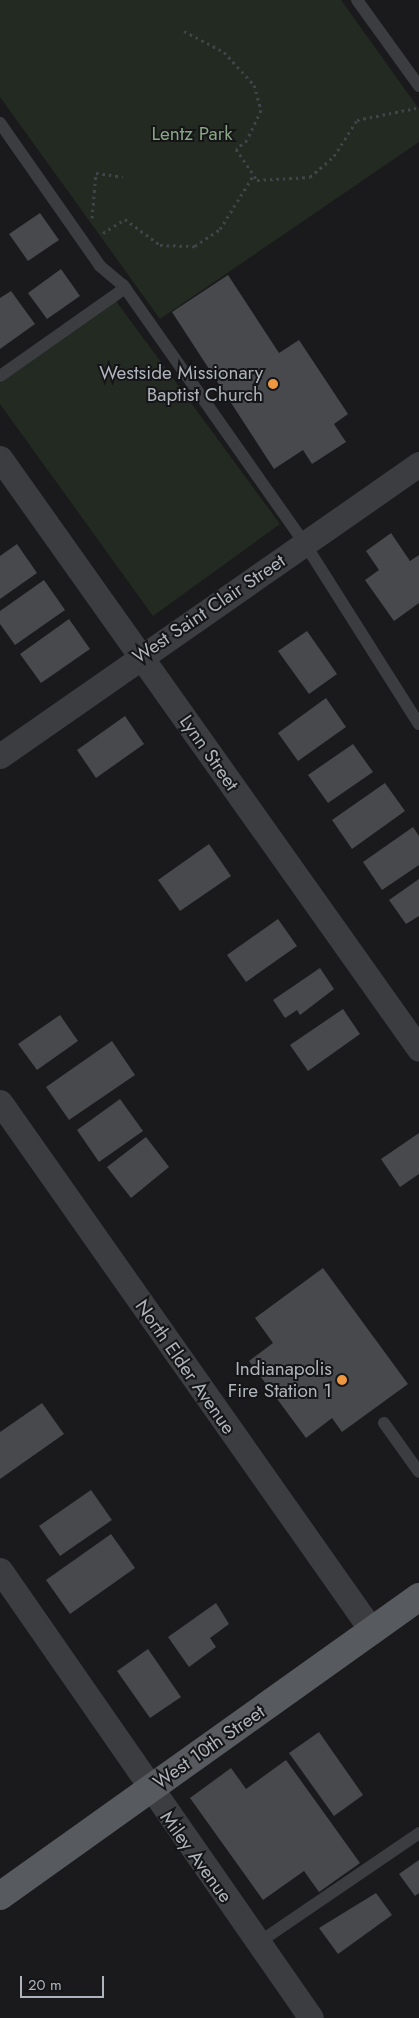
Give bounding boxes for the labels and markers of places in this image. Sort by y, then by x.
place label: Westside Missionary Baptist Church [99,362,263,406]
marker: Westside Missionary Baptist Church [267,378,279,390]
place label: Indianapolis Fire Station 1 [228,1358,332,1402]
marker: Indianapolis Fire Station 1 [336,1374,348,1386]

